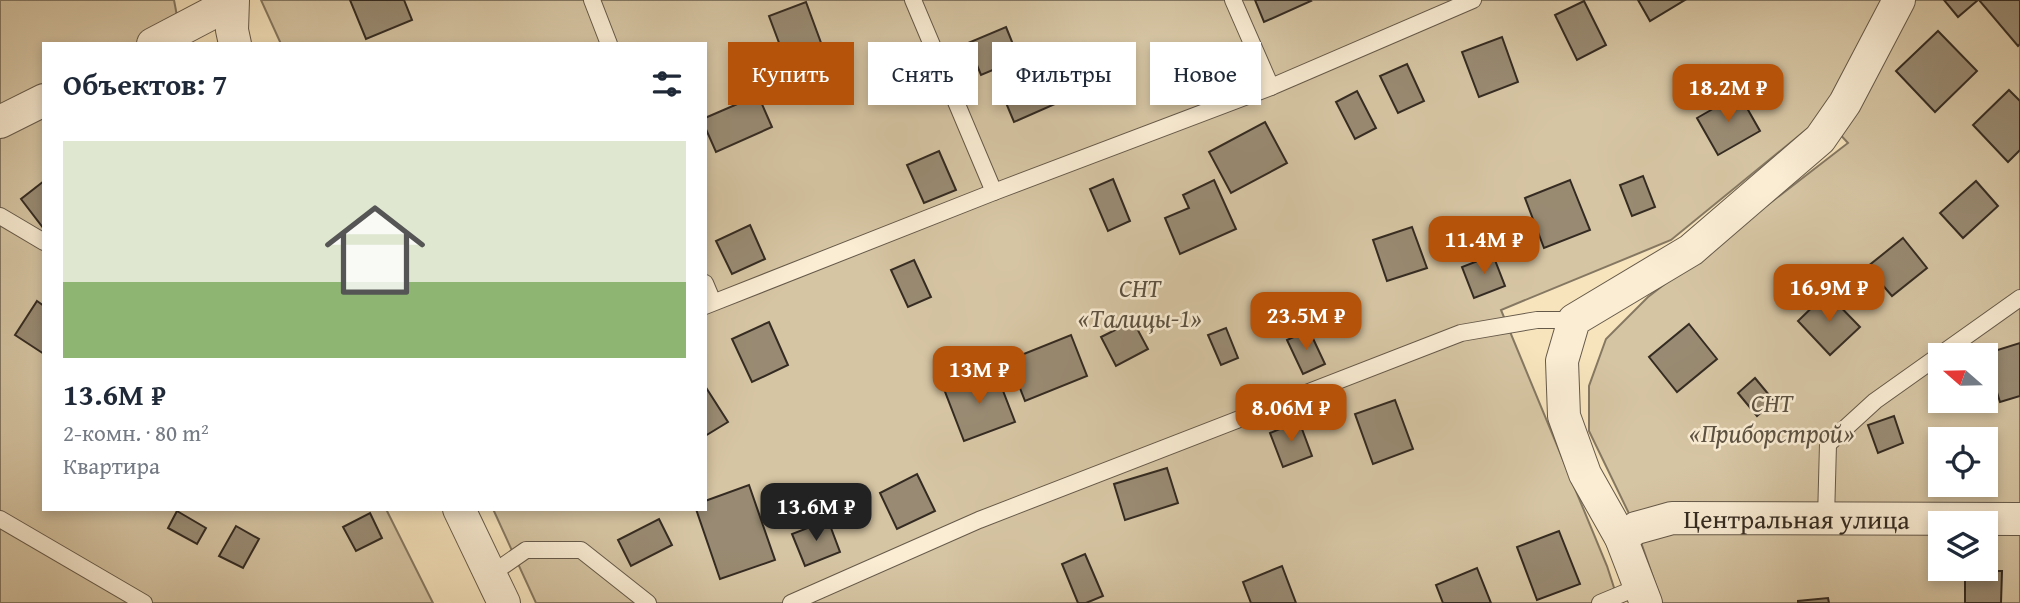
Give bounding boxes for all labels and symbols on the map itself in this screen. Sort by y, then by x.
pin: 18.2M ₽ [1663,64,1793,124]
pin: 11.4M ₽ [1419,216,1549,276]
pin: 16.9M ₽ [1764,264,1894,324]
park label: СНТ «Талицы-1» [1078,268,1202,337]
pin: 23.5M ₽ [1241,292,1371,352]
north arrow [1928,343,1998,413]
pin: 13M ₽ [930,346,1028,406]
park label: СНТ «Приборстрой» [1689,383,1855,452]
pin: 8.06M ₽ [1226,384,1356,444]
pin: 13.6M ₽ [751,484,881,543]
street label: Центральная улица [1683,499,1910,538]

